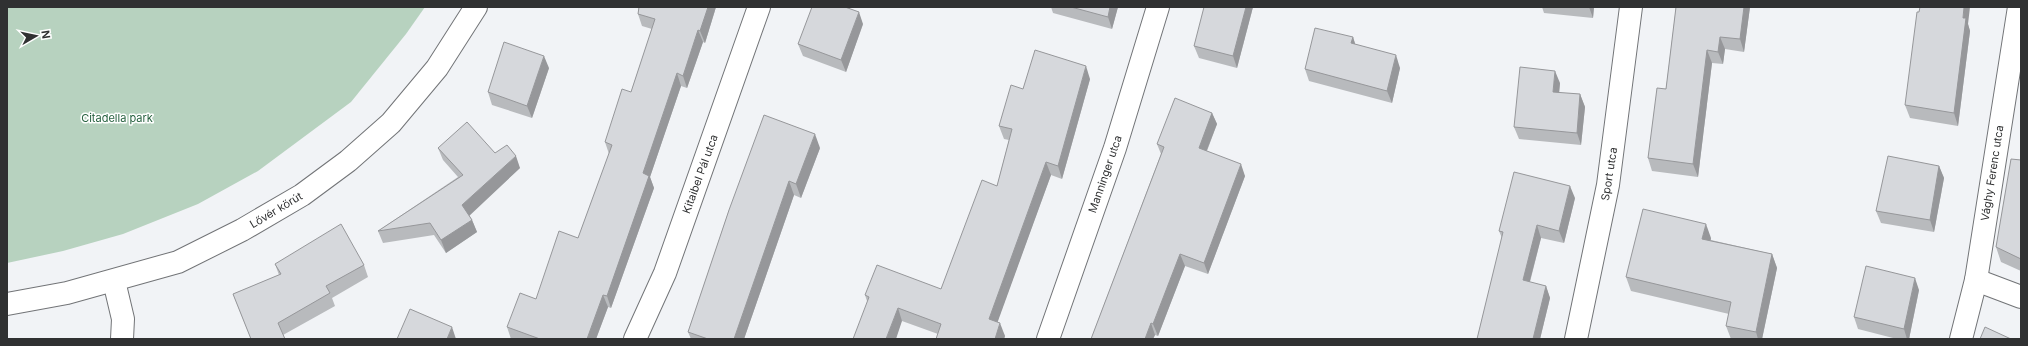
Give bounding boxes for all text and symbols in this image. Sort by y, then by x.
north arrow [16,16,56,56]
text: N [38,29,53,40]
park label: Citadella park [81,111,153,125]
street label: Vághy Ferenc utca [1978,124,2006,222]
street label: Kitaibel Pál utca [679,133,721,215]
street label: Manninger utca [1085,133,1125,215]
street label: Sport utca [1598,146,1620,202]
street label: Lővér körút [247,189,305,231]

